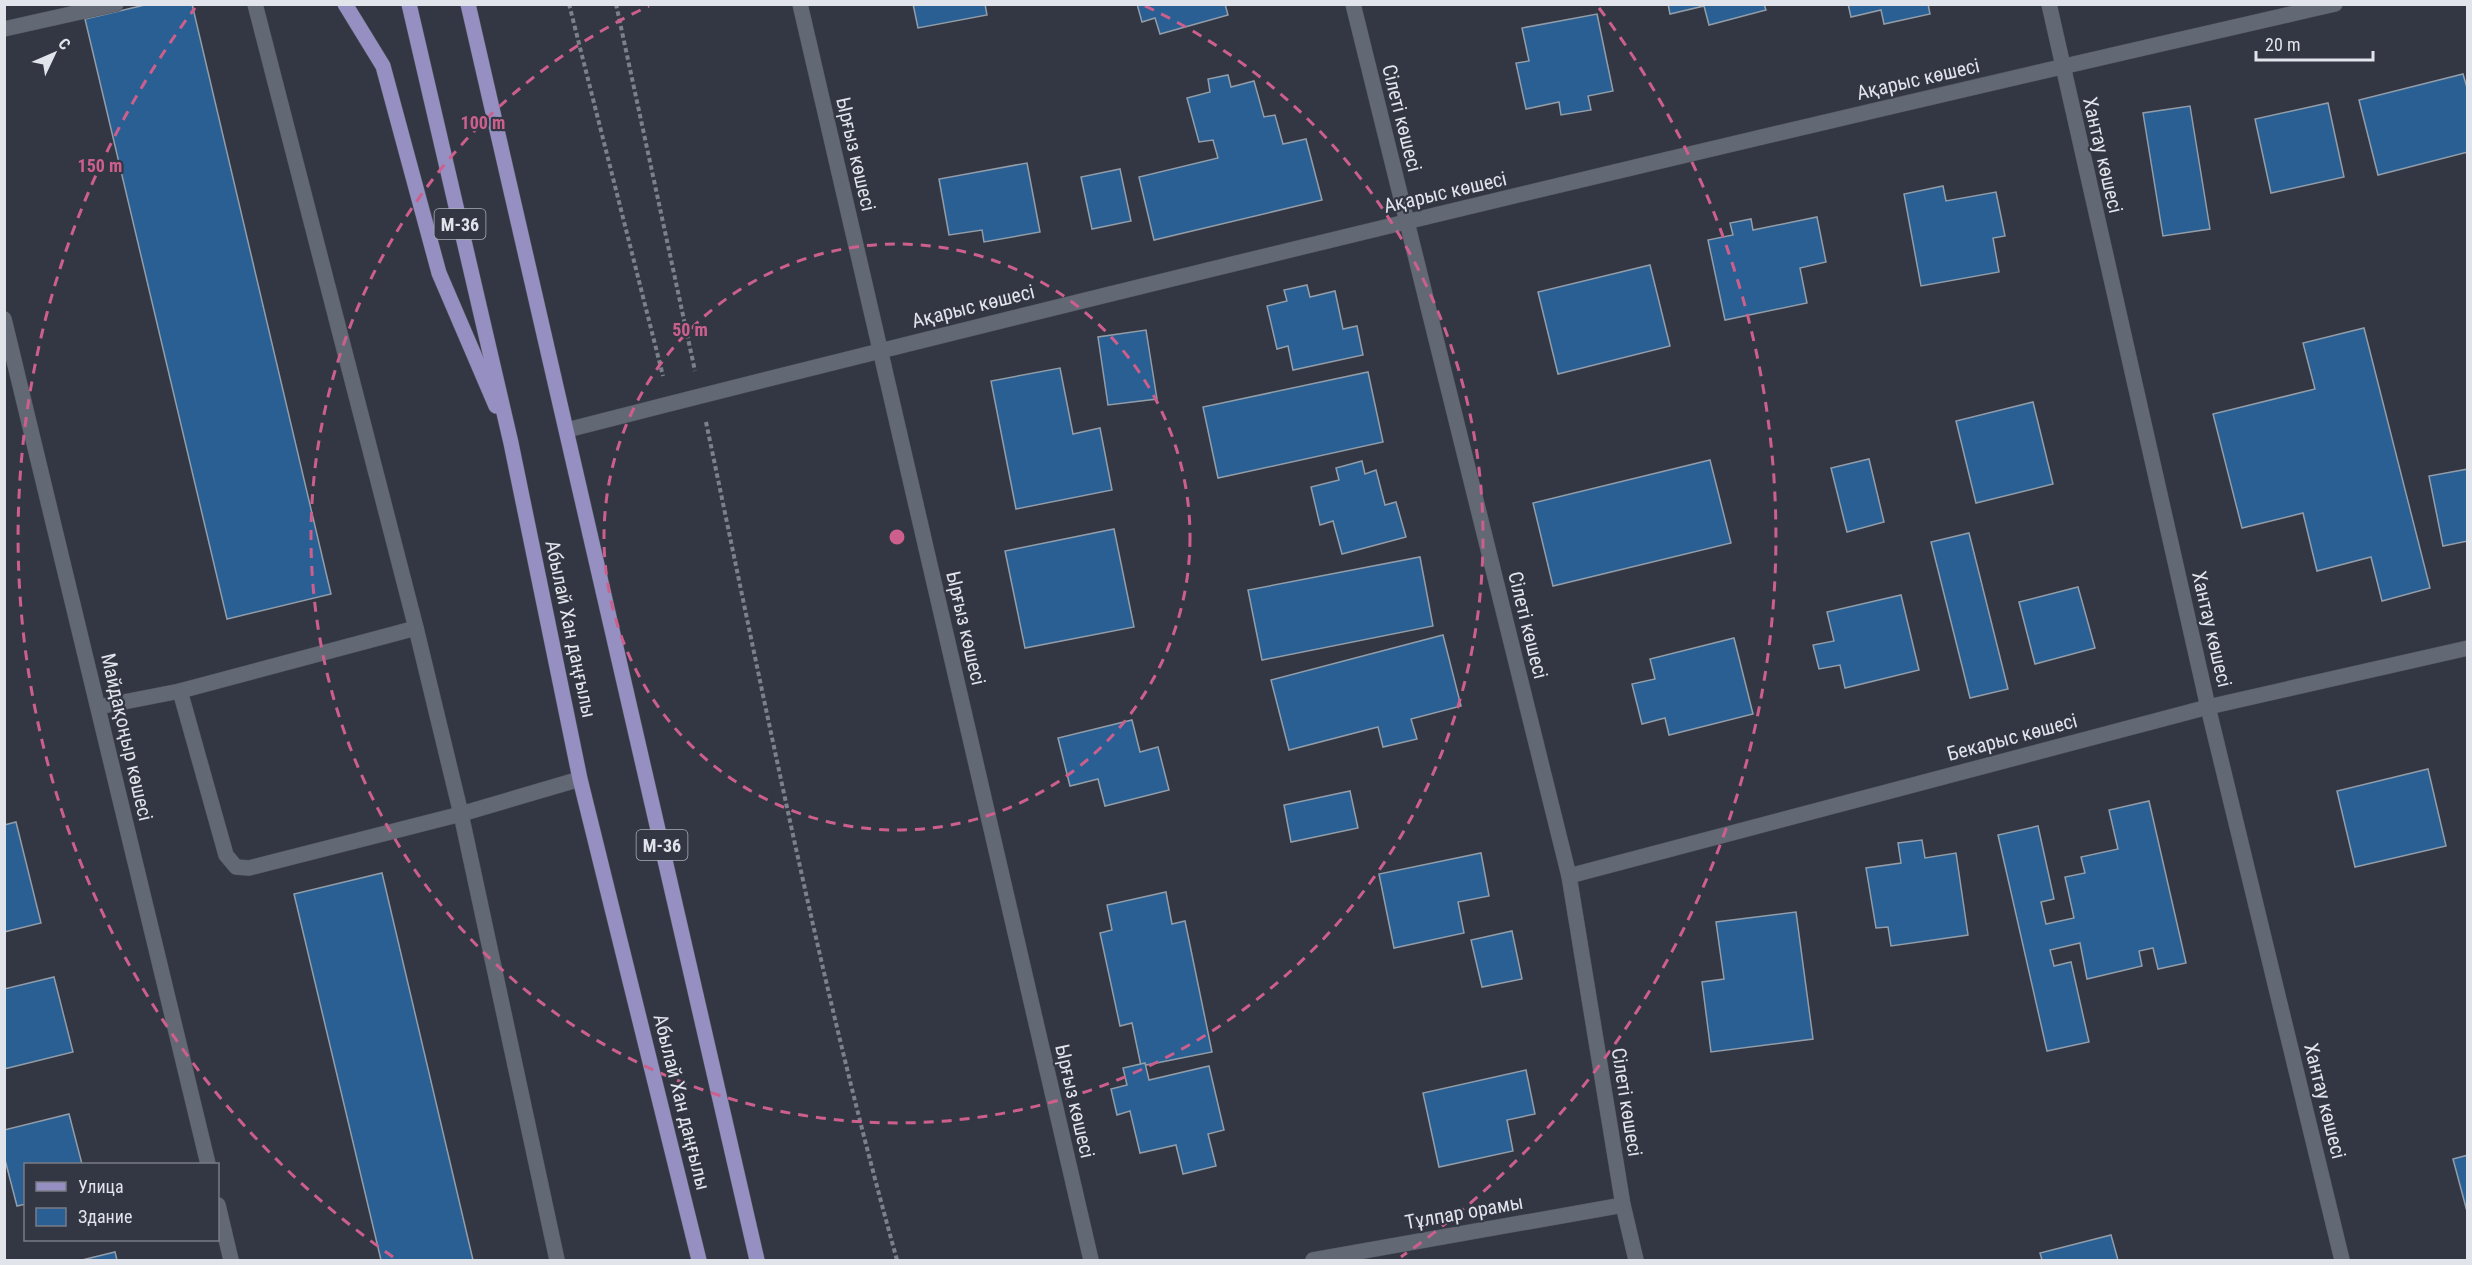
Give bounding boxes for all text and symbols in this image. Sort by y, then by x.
north arrow [24,24,84,84]
scale bar [2256,24,2373,62]
text: С [54,34,74,54]
text: 20 m [2265,34,2300,55]
street label: Ақарыс көшесі [1854,53,1982,105]
street label: Сілеті көшесі [1377,62,1427,174]
street label: Ырғыз көшесі [831,95,881,213]
street label: Хантау көшесі [2078,95,2128,215]
text: 100 m [461,112,505,133]
text: 150 m [78,155,122,176]
street label: Ақарыс көшесі [1381,166,1509,218]
road number: M-36 [434,209,486,239]
street label: Ақарыс көшесі [909,279,1037,333]
text: 50 m [672,319,708,340]
centre of rings [887,527,907,547]
street label: Абылай Хан даңғылы [540,538,602,720]
street label: Ырғыз көшесі [941,569,991,687]
street label: Сілеті көшесі [1503,569,1553,681]
street label: Хантау көшесі [2187,569,2237,689]
street label: Майдақоңыр көшесі [96,651,158,823]
street label: Бекарыс көшесі [1944,708,2080,766]
road number: M-36 [636,830,688,860]
street label: Абылай Хан даңғылы [648,1011,716,1193]
street label: Хантау көшесі [2299,1041,2351,1161]
street label: Ырғыз көшесі [1050,1042,1100,1160]
street label: Сілеті көшесі [1607,1046,1647,1158]
legend [24,1163,219,1241]
text: Улица [78,1176,124,1197]
street label: Тұлпар орамы [1403,1190,1525,1234]
text: Здание [78,1206,132,1227]

